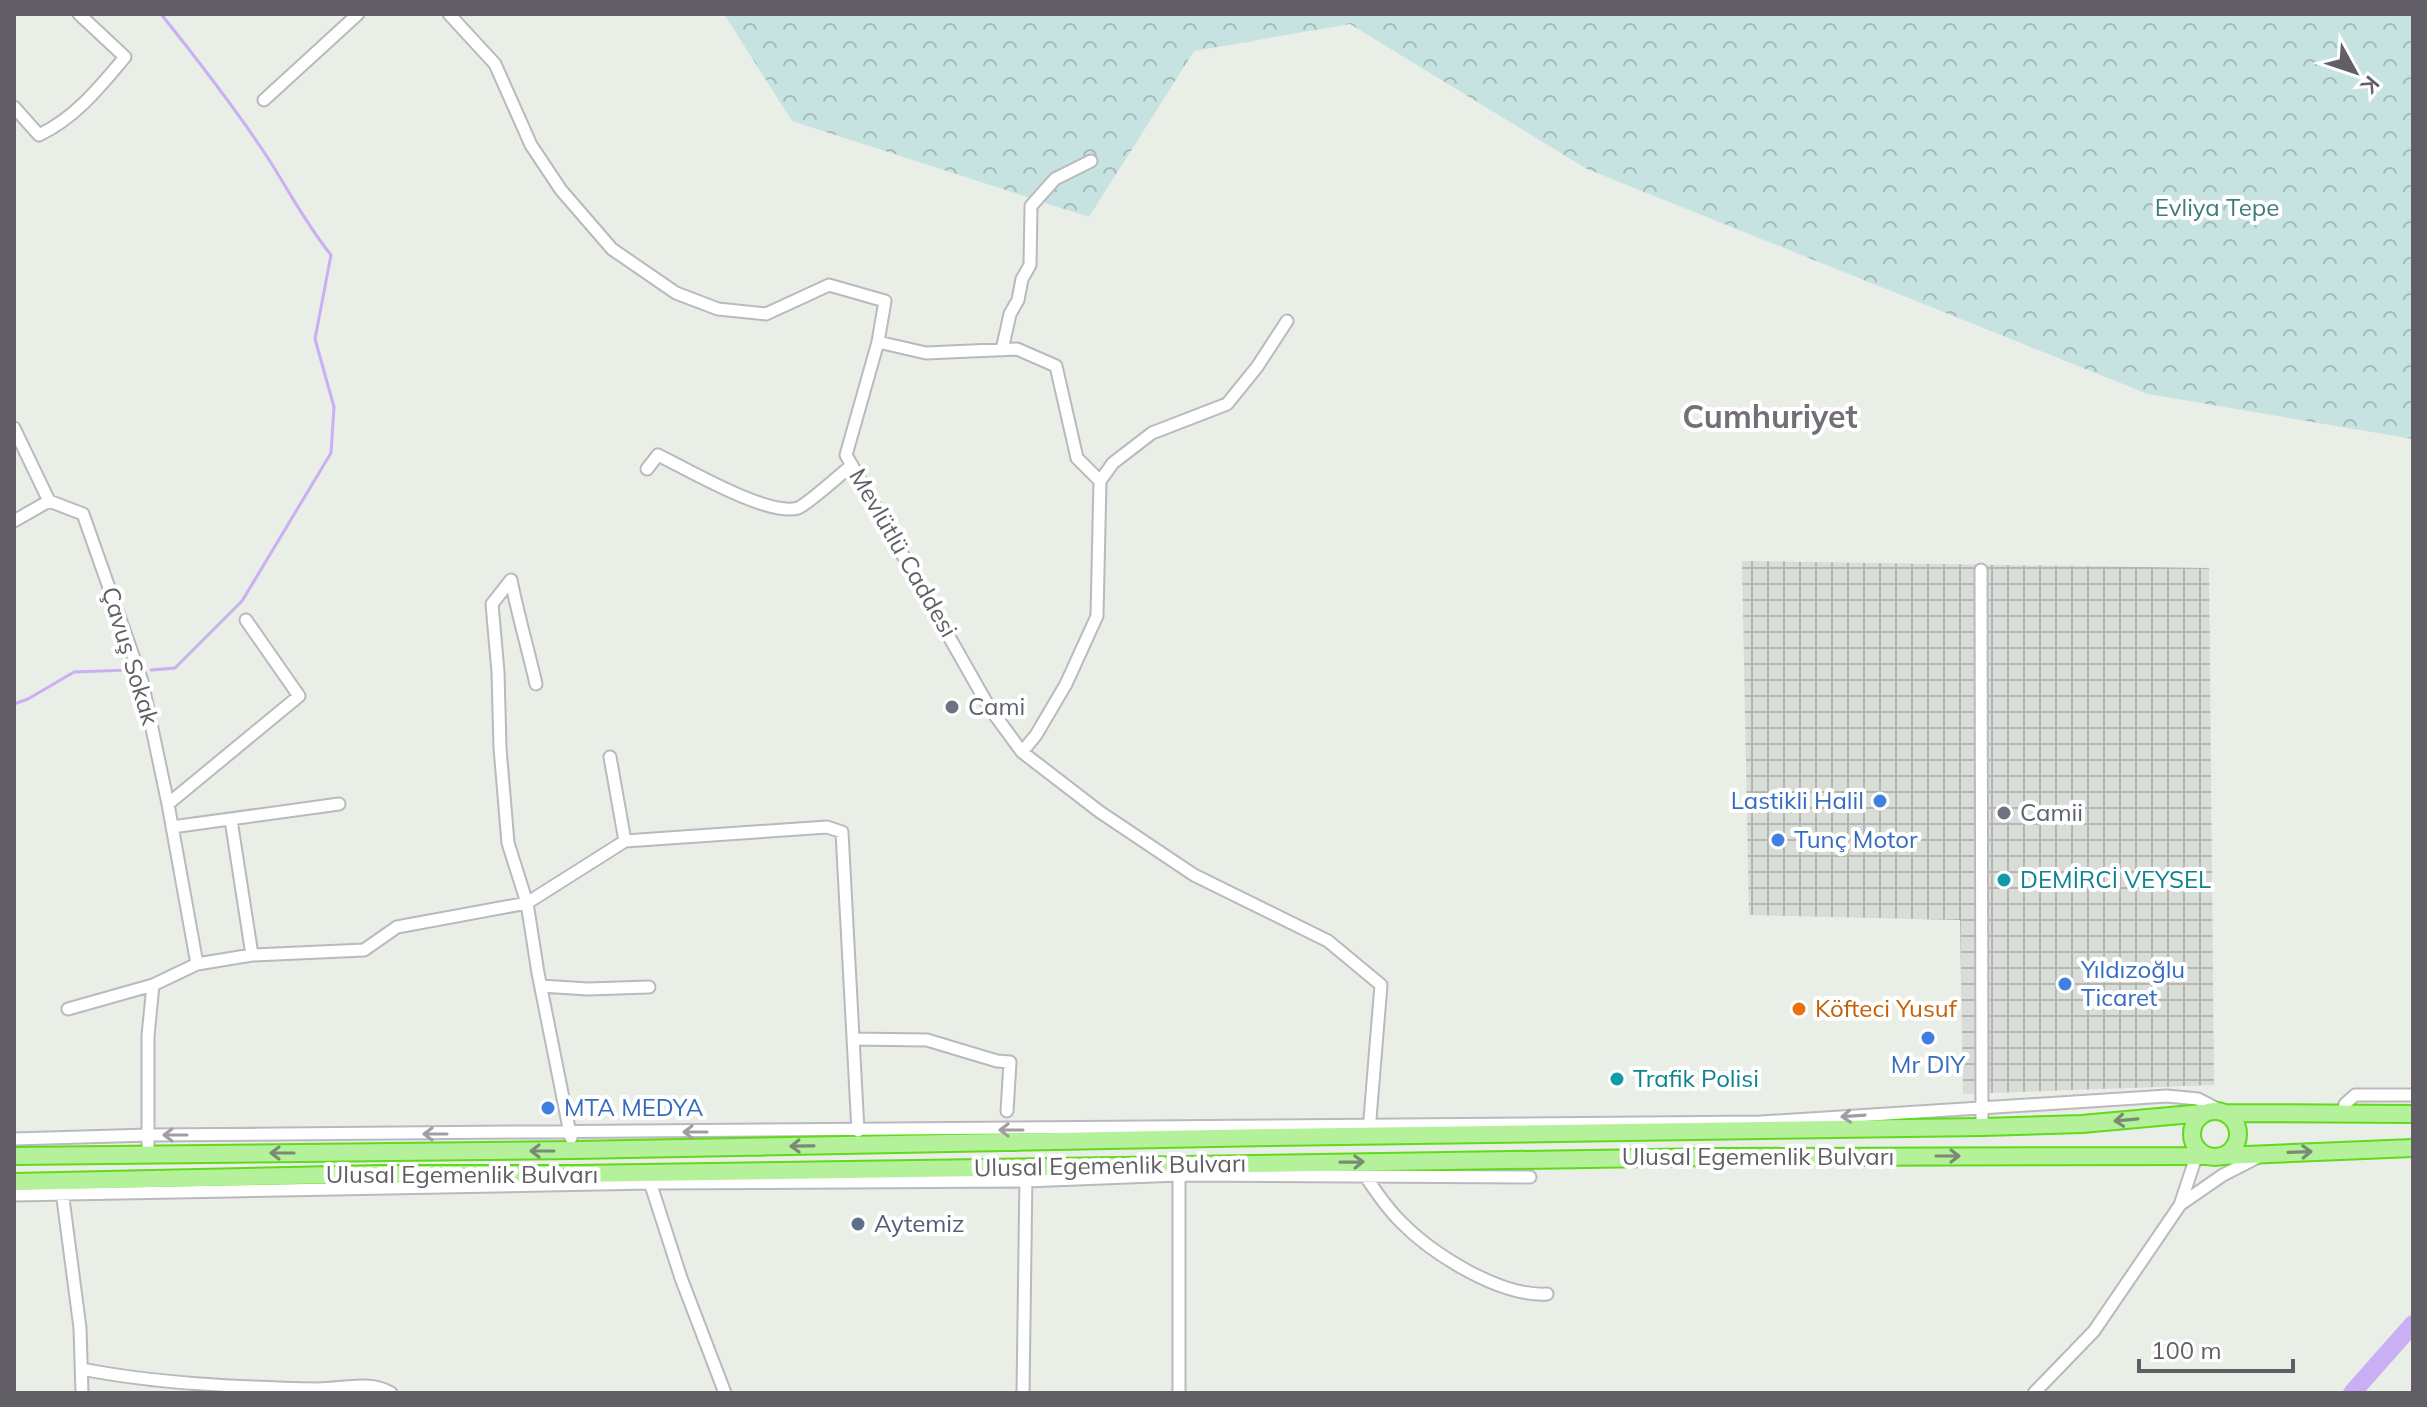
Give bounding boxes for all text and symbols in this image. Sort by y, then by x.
north arrow [2315,32,2395,112]
text: K [2354,70,2386,100]
park label: Evliya Tepe [2155,192,2279,222]
district label: Cumhuriyet [1682,396,1858,436]
street label: Mevlütlü Caddesi [843,463,964,642]
street label: Çavuş Sokak [96,583,166,729]
place label: Cami [968,691,1025,721]
marker: Cami [943,698,961,716]
place label: Lastikli Halil [1731,785,1864,815]
marker: Lastikli Halil [1871,792,1889,810]
place label: Camii [2020,797,2083,827]
marker: Camii [1995,804,2013,822]
place label: Tunç Motor [1794,824,1918,854]
marker: Tunç Motor [1769,831,1787,849]
place label: DEMİRCİ VEYSEL [2020,864,2211,894]
marker: DEMİRCİ VEYSEL [1995,871,2013,889]
place label: Yıldızoğlu Ticaret [2080,954,2185,1012]
marker: Yıldızoğlu Ticaret [2056,975,2074,993]
place label: Köfteci Yusuf [1815,993,1958,1023]
marker: Köfteci Yusuf [1790,1000,1808,1018]
marker: Mr DIY [1919,1029,1937,1047]
place label: Mr DIY [1891,1049,1966,1079]
place label: Trafik Polisi [1633,1063,1759,1093]
marker: Trafik Polisi [1608,1070,1626,1088]
place label: MTA MEDYA [564,1092,704,1122]
marker: MTA MEDYA [539,1099,557,1117]
one-way arrow [1840,1109,1867,1124]
one-way arrow [2113,1113,2140,1128]
one-way arrow [998,1122,1025,1138]
one-way arrow [682,1125,709,1140]
one-way arrow [422,1126,449,1142]
one-way arrow [162,1127,189,1143]
one-way arrow [789,1138,816,1154]
street label: Ulusal Egemenlik Bulvarı [1622,1141,1894,1171]
one-way arrow [529,1143,556,1159]
one-way arrow [2287,1144,2313,1159]
one-way arrow [269,1145,296,1161]
street label: Ulusal Egemenlik Bulvarı [974,1148,1246,1182]
one-way arrow [1934,1148,1961,1164]
one-way arrow [1338,1154,1365,1170]
street label: Ulusal Egemenlik Bulvarı [326,1159,598,1189]
place label: Aytemiz [874,1208,965,1238]
marker: Aytemiz [849,1215,867,1233]
scale bar [2139,1323,2293,1373]
text: 100 m [2151,1335,2222,1365]

